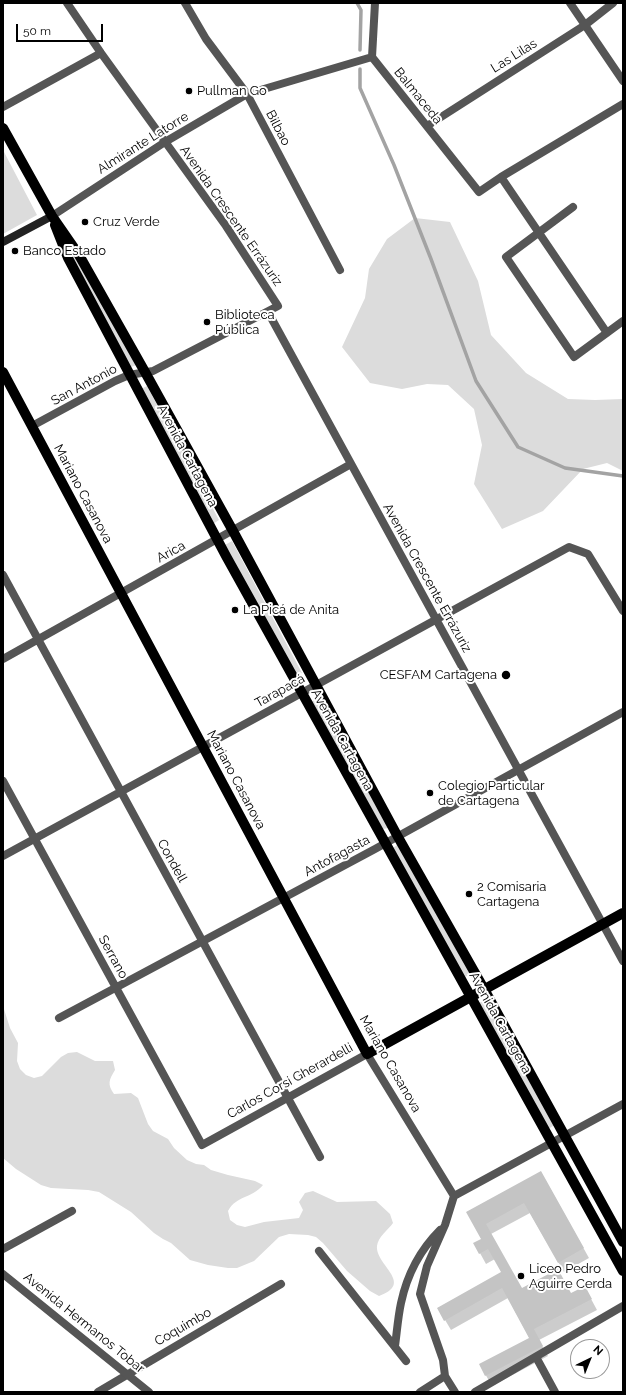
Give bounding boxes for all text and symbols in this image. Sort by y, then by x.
scale bar [18,16,105,42]
text: 50 m [23,24,51,38]
street label: Las Lilas [488,36,540,76]
street label: Balmaceda [390,65,446,127]
place label: Pullman Go [197,83,267,99]
marker: Pullman Go [184,86,194,96]
street label: Bilbao [262,108,294,148]
street label: Almirante Latorre [95,109,191,177]
street label: Avenida Crescente Errázuriz [176,143,286,289]
place label: Cruz Verde [93,214,160,230]
marker: Cruz Verde [80,217,90,227]
place label: Banco Estado [23,243,106,259]
marker: Banco Estado [10,246,20,256]
place label: Biblioteca Pública [215,307,275,338]
marker: Biblioteca Pública [202,317,212,327]
street label: San Antonio [48,361,120,409]
street label: Avenida Cartagena [153,402,221,510]
street label: Mariano Casanova [50,442,116,546]
street label: Avenida Crescente Errázuriz [379,501,475,655]
street label: Arica [154,538,188,566]
place label: La Picá de Anita [243,602,339,618]
marker: La Picá de Anita [230,605,240,615]
place label: CESFAM Cartagena [380,667,497,683]
marker: CESFAM Cartagena [500,669,512,681]
street label: Tarapacá [252,671,308,711]
street label: Avenida Cartagena [308,686,376,794]
street label: Mariano Casanova [203,728,269,832]
place label: Colegio Particular de Cartagena [438,778,545,809]
marker: Colegio Particular de Cartagena [425,788,435,798]
street label: Antofagasta [301,832,373,880]
street label: Condell [154,837,190,885]
place label: 2 Comisaria Cartagena [477,879,546,910]
marker: 2 Comisaria Cartagena [464,889,474,899]
street label: Serrano [95,933,131,981]
street label: Avenida Cartagena [466,969,534,1077]
street label: Mariano Casanova [356,1013,424,1115]
street label: Carlos Corsi Gherardelli [224,1040,356,1122]
place label: Liceo Pedro Aguirre Cerda [529,1261,612,1292]
street label: Avenida Hermanos Tobar [20,1269,148,1377]
marker: Liceo Pedro Aguirre Cerda [516,1271,526,1281]
street label: Coquimbo [152,1305,214,1349]
north arrow [570,1339,610,1379]
text: N [590,1343,605,1358]

